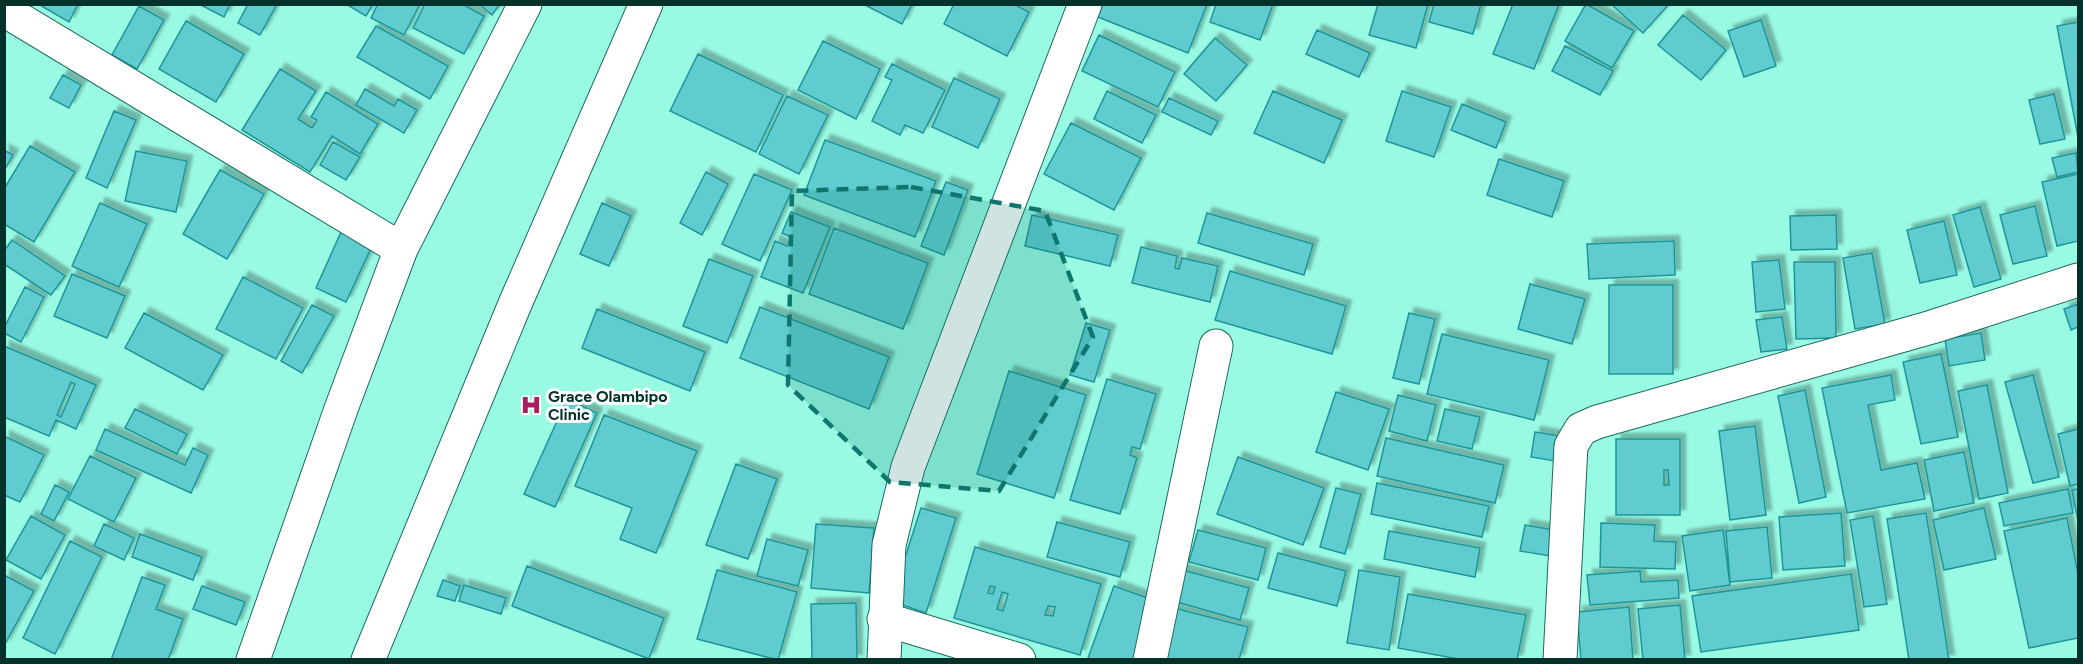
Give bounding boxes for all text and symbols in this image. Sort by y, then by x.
place label: Grace Olambipo Clinic [548,387,668,424]
hospital icon: Grace Olambipo Clinic [519,393,543,417]

